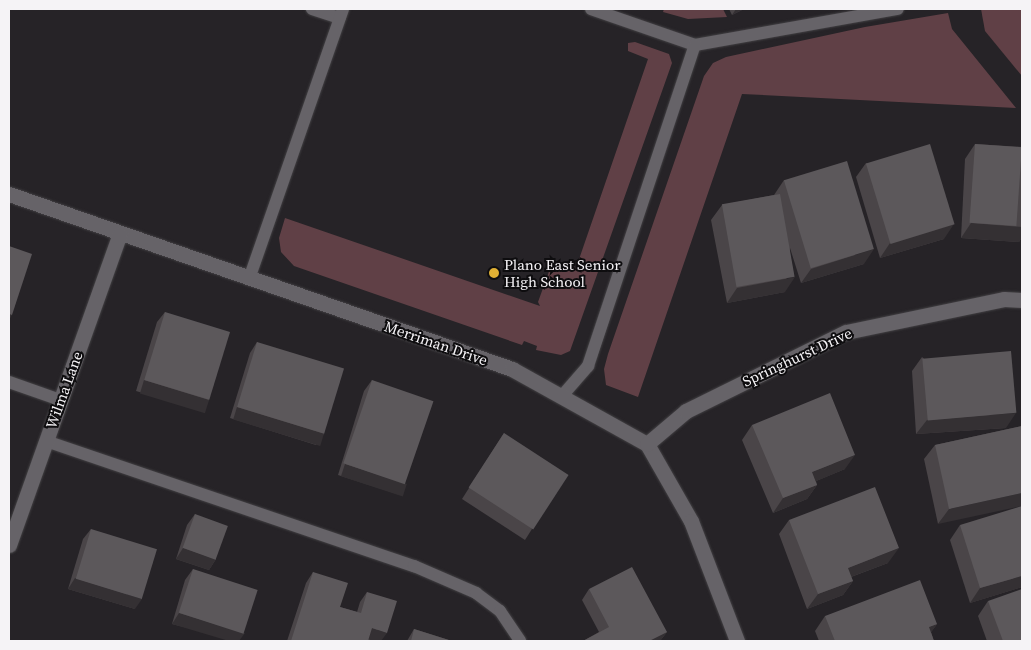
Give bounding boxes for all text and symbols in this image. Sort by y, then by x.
place label: Plano East Senior High School [504,255,621,290]
marker: Plano East Senior High School [488,267,500,279]
street label: Merriman Drive [382,317,490,369]
street label: Springhurst Drive [739,324,855,390]
street label: Wilma Lane [42,349,86,431]

